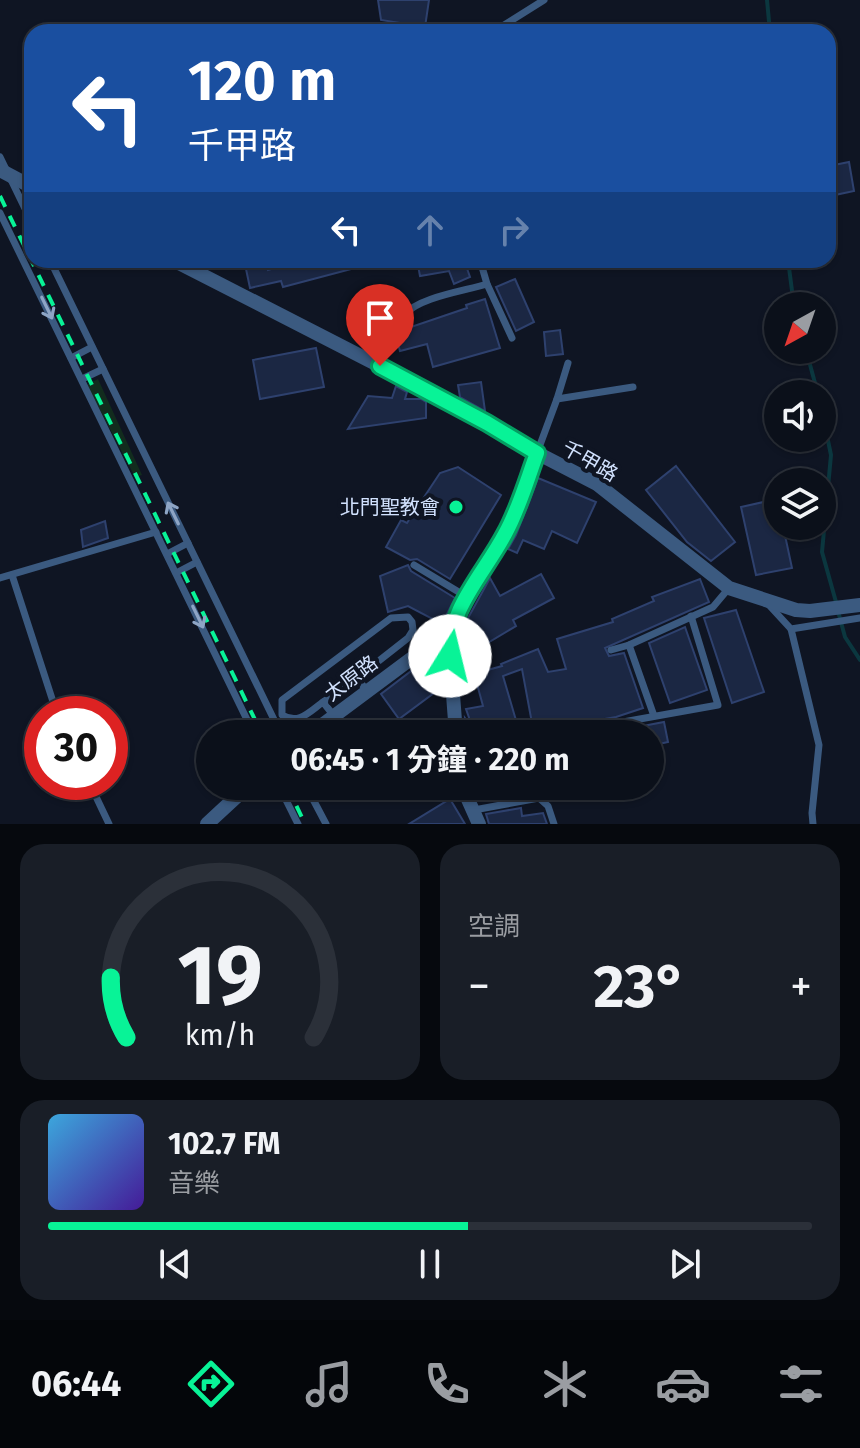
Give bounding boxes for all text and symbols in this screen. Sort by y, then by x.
text: 120 m [188,48,336,115]
icon: left [56,56,160,160]
text: 千甲路 [188,124,296,168]
icon: left [324,208,368,252]
icon: ahead [408,208,452,252]
icon: right [492,208,536,252]
pin [346,284,414,366]
north arrow [764,292,836,364]
map controls [764,292,836,540]
one-way arrow [40,296,55,320]
icon: arrive [358,296,402,340]
button: sound [764,380,836,452]
street label: 千甲路 [558,436,622,486]
button: layers [764,468,836,540]
place label: 北門聖教會 [340,495,440,519]
marker: 北門聖教會 [447,498,465,516]
one-way arrow [165,501,180,525]
one-way arrow [190,605,206,629]
position arrow [408,614,492,698]
street label: 太原路 [320,650,382,706]
speed limit sign: 30 [24,696,128,800]
text: 06:45 · 1 分鐘 · 220 m [290,742,570,778]
text: 空調 [468,911,520,942]
text: 19 [177,926,263,1026]
text: 23° [593,951,687,1023]
text: − [468,960,490,1013]
text: + [790,960,812,1013]
text: km/h [185,1018,255,1053]
text: 102.7 FM [168,1126,280,1162]
text: 音樂 [168,1168,220,1199]
icon: previous [153,1242,197,1286]
icon: pause [408,1242,452,1286]
icon: next [663,1242,707,1286]
icon: directions [183,1356,239,1412]
icon: music [301,1356,357,1412]
icon: phone [419,1356,475,1412]
icon: climate [537,1356,593,1412]
icon: car [655,1356,711,1412]
icon: filters [773,1356,829,1412]
text: 06:44 [31,1362,121,1406]

